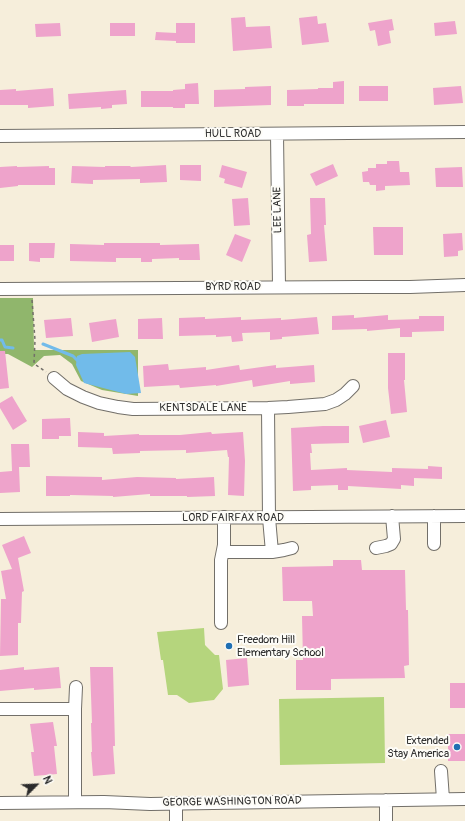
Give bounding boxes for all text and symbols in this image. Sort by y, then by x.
street label: HULL ROAD [205,127,261,141]
street label: LEE LANE [271,187,285,233]
street label: BYRD ROAD [205,280,261,294]
street label: KENTSDALE LANE [159,401,247,415]
street label: LORD FAIRFAX ROAD [182,511,284,525]
place label: Freedom Hill Elementary School [237,633,324,659]
marker: Freedom Hill Elementary School [224,641,234,651]
place label: Extended Stay America [387,734,449,760]
marker: Extended Stay America [452,742,462,752]
north arrow [16,765,56,805]
text: N [40,774,55,786]
street label: GEORGE WASHINGTON ROAD [162,794,302,810]

